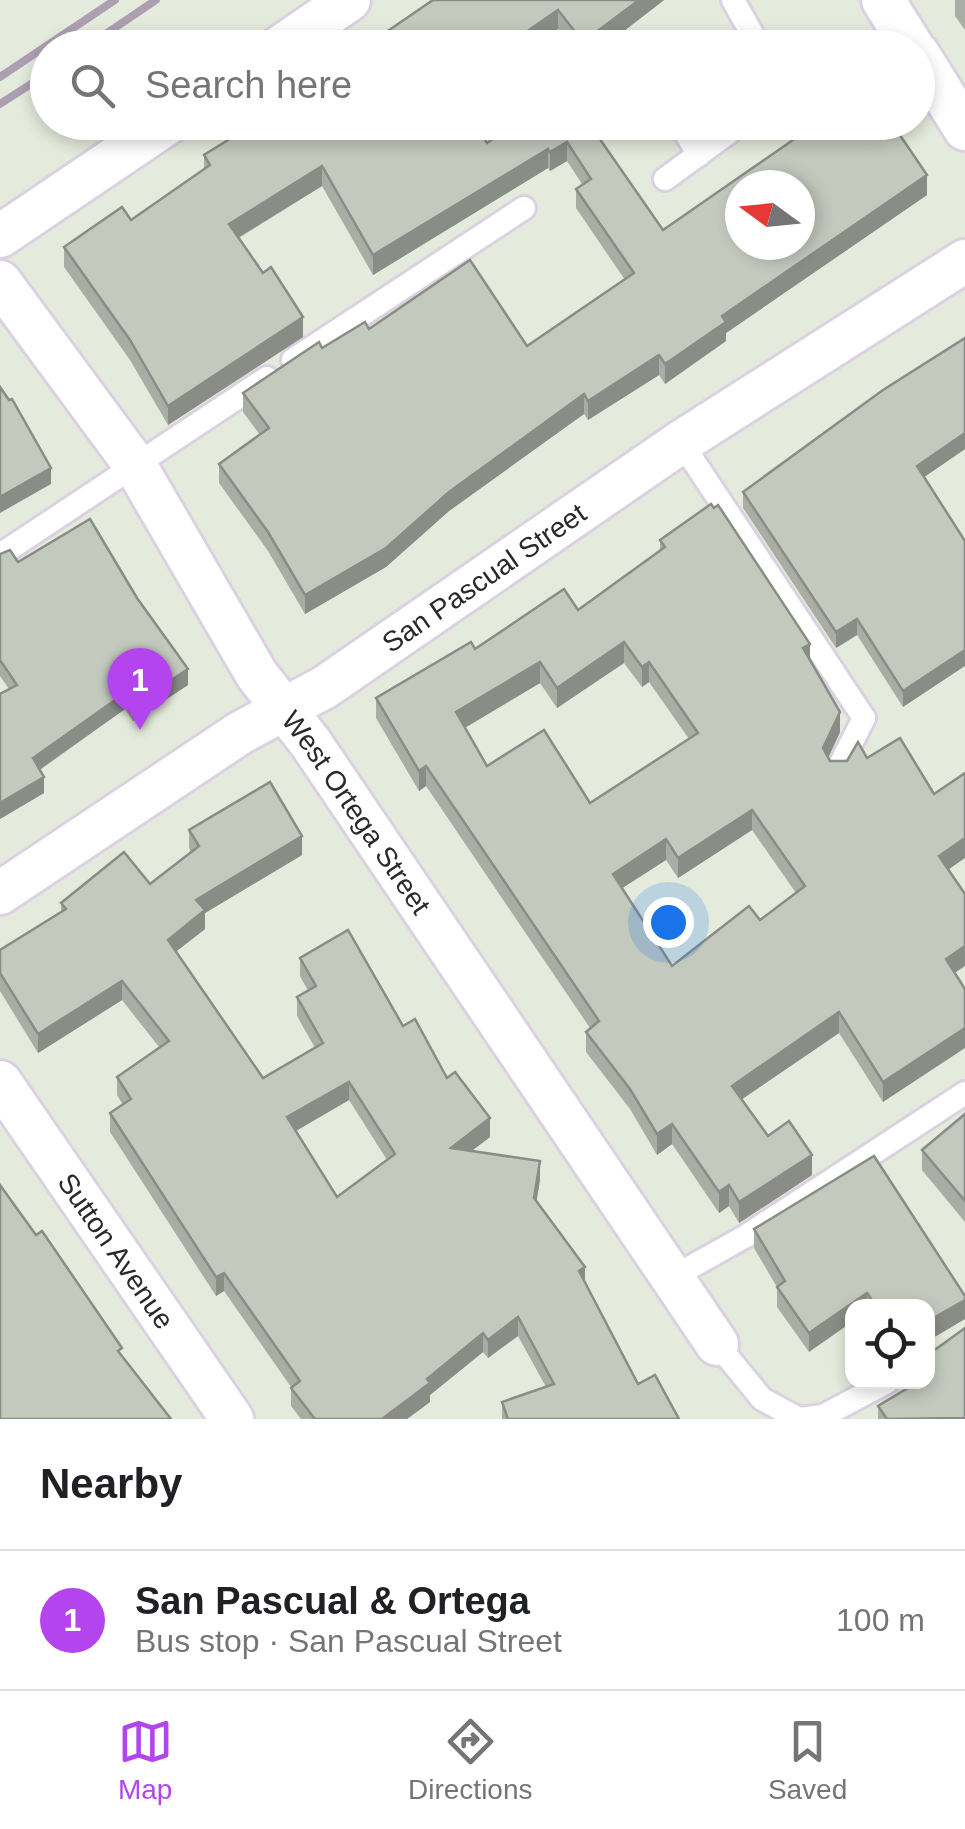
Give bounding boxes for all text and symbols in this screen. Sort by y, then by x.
search box [30,30,935,140]
icon: search [65,58,120,113]
text: Search here [145,64,352,106]
north arrow [725,170,815,260]
street label: San Pascual Street [376,497,592,658]
pin: 1 [108,648,172,730]
street label: West Ortega Street [276,705,437,920]
your location [643,897,694,948]
street label: Sutton Avenue [52,1167,181,1334]
map controls [845,1299,935,1389]
button: locate [845,1299,935,1389]
text: Nearby [40,1460,182,1507]
text: San Pascual & Ortega [135,1580,530,1622]
text: 1 [64,1602,81,1638]
text: 100 m [836,1602,925,1638]
text: Bus stop · San Pascual Street [135,1623,562,1659]
tab: Map [118,1714,173,1806]
tab: Directions [408,1714,533,1806]
tab: Saved [768,1714,847,1806]

